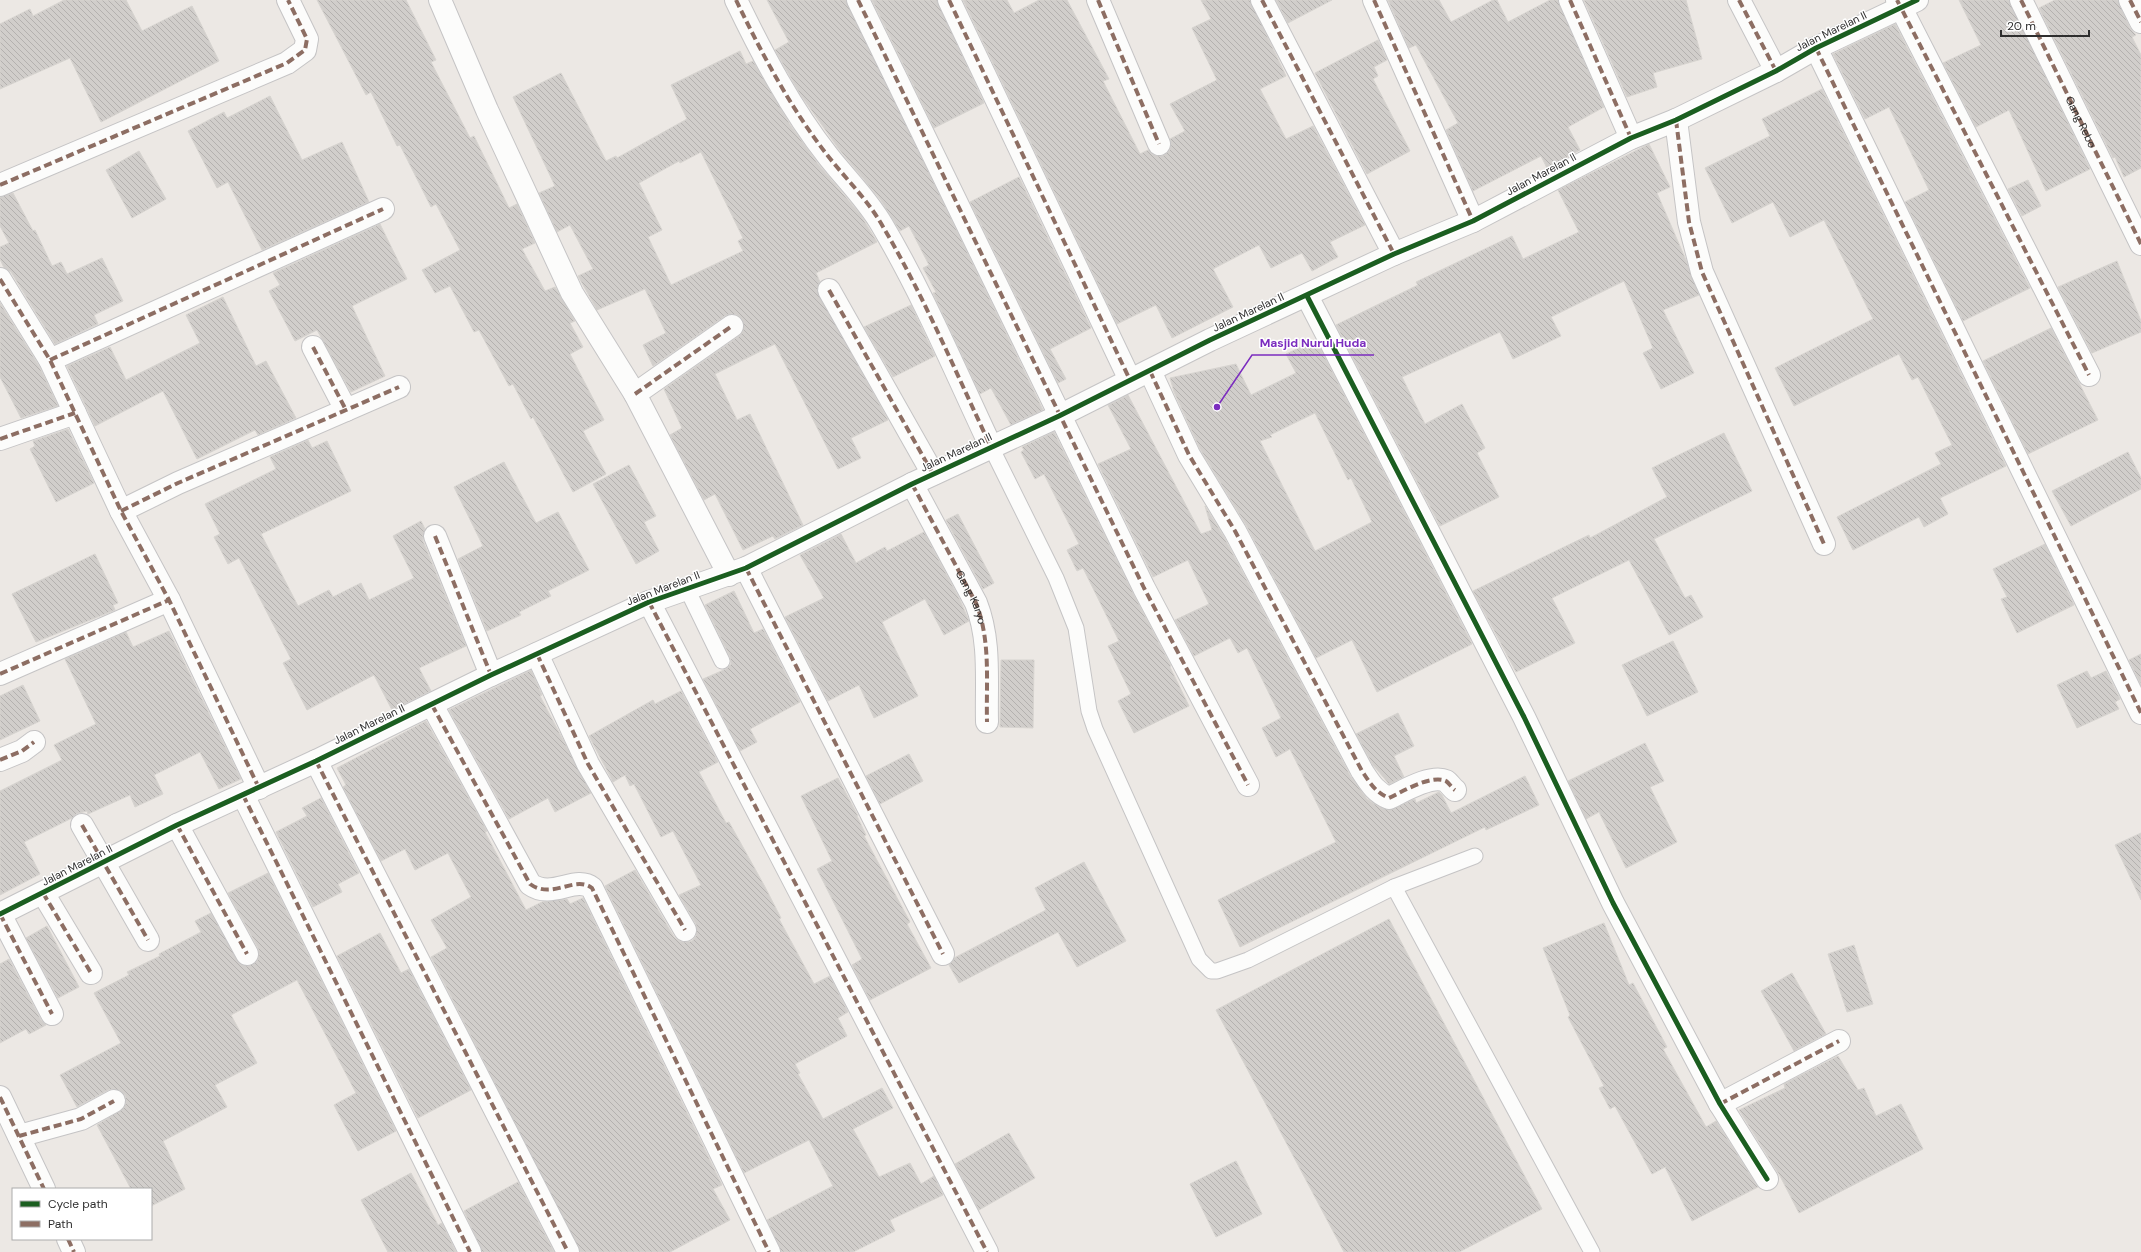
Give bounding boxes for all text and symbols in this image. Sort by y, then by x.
street label: Jalan Marelan II [1793,8,1869,54]
scale bar [2001,12,2089,38]
text: 20 m [2007,18,2036,34]
street label: Gang Rebo [2062,94,2100,150]
street label: Jalan Marelan II [1504,150,1578,198]
street label: Jalan Marelan II [1210,289,1286,335]
callout: Masjid Nurul Huda [1252,331,1374,355]
text: Masjid Nurul Huda [1260,335,1366,351]
street label: Jalan Marelan II [918,429,994,475]
street label: Jalan Marelan II [624,568,702,608]
street label: Gang Karyo [953,568,989,626]
street label: Jalan Marelan II [331,701,407,747]
street label: Jalan Marelan II [39,841,115,889]
legend [12,1188,152,1240]
text: Cycle path [48,1196,108,1212]
text: Path [48,1216,73,1232]

